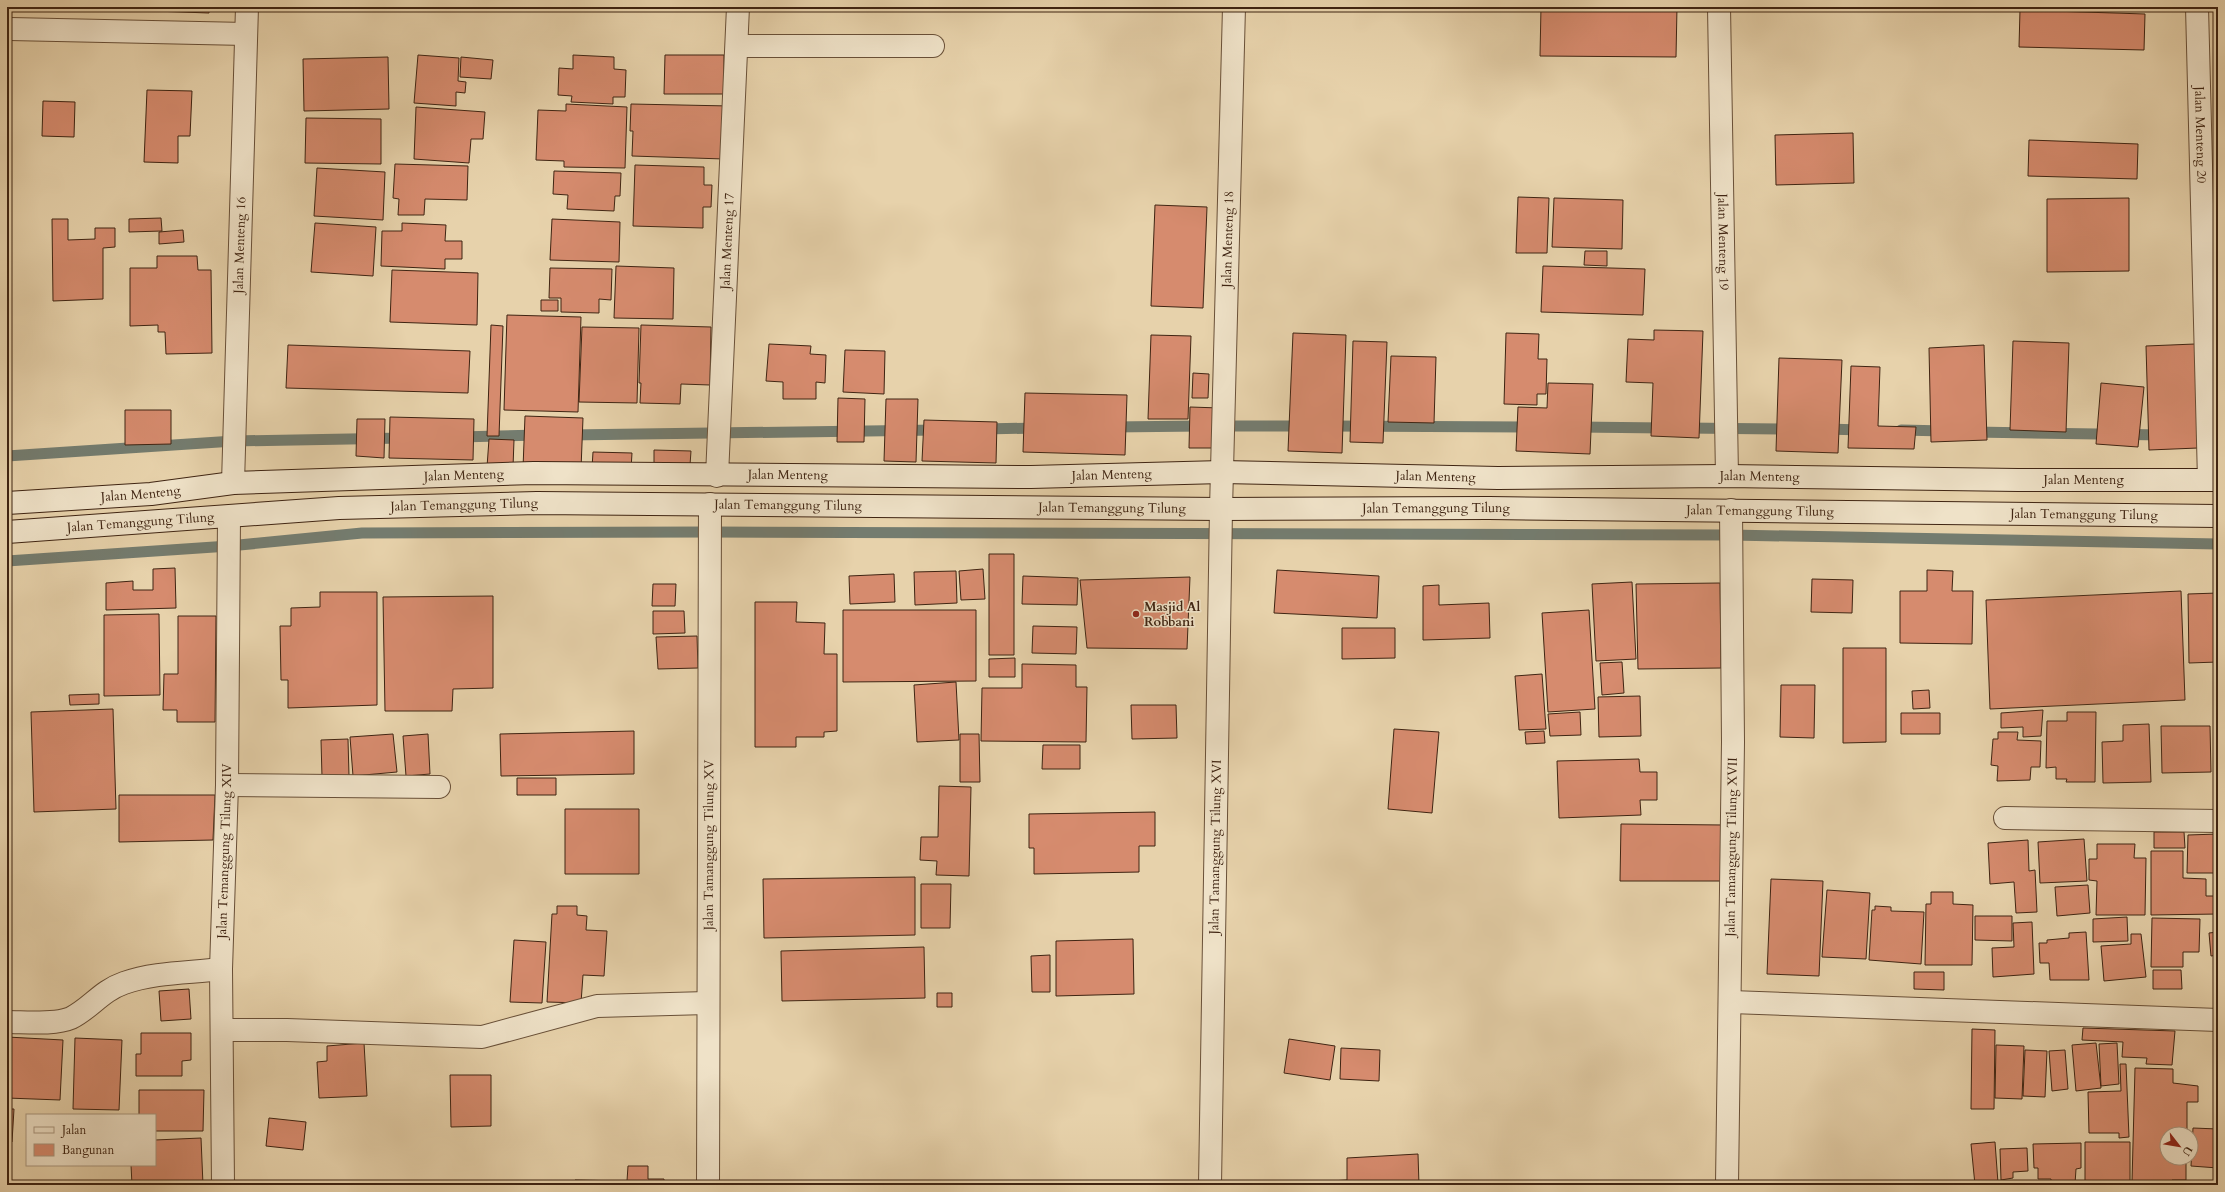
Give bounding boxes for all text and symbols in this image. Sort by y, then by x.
street label: Jalan Menteng 20 [2190,84,2210,184]
street label: Jalan Menteng 18 [1218,190,1238,290]
street label: Jalan Menteng 19 [1713,191,1733,291]
street label: Jalan Menteng 17 [716,192,739,292]
street label: Jalan Menteng 16 [230,196,250,296]
street label: Jalan Menteng [422,465,505,486]
street label: Jalan Menteng [1069,465,1153,485]
street label: Jalan Menteng [746,466,829,484]
street label: Jalan Menteng [1393,467,1477,487]
street label: Jalan Menteng [1718,467,1801,486]
street label: Jalan Menteng [2042,471,2124,489]
street label: Jalan Menteng [98,481,182,506]
street label: Jalan Temanggung Tilung [388,494,539,516]
street label: Jalan Temanggung Tilung [712,496,863,515]
street label: Jalan Temanggung Tilung [1036,498,1187,518]
street label: Jalan Temanggung Tilung [1360,499,1511,517]
street label: Jalan Temanggung Tilung [1684,501,1835,521]
street label: Jalan Temanggung Tilung [2008,505,2159,524]
street label: Jalan Temanggung Tilung [64,508,216,537]
place label: Masjid Al Robbani [1144,598,1201,631]
marker: Masjid Al Robbani [1131,609,1141,619]
street label: Jalan Tamanggung Tilung XVII [1721,757,1742,939]
street label: Jalan Tamanggung Tilung XV [700,759,718,932]
street label: Jalan Tamanggung Tilung XVI [1205,759,1226,937]
street label: Jalan Temanggung Tilung XIV [213,763,236,941]
legend [26,1114,156,1166]
text: Jalan [60,1122,86,1138]
north arrow [2159,1126,2199,1166]
text: Bangunan [62,1142,114,1158]
text: U [2178,1143,2196,1159]

